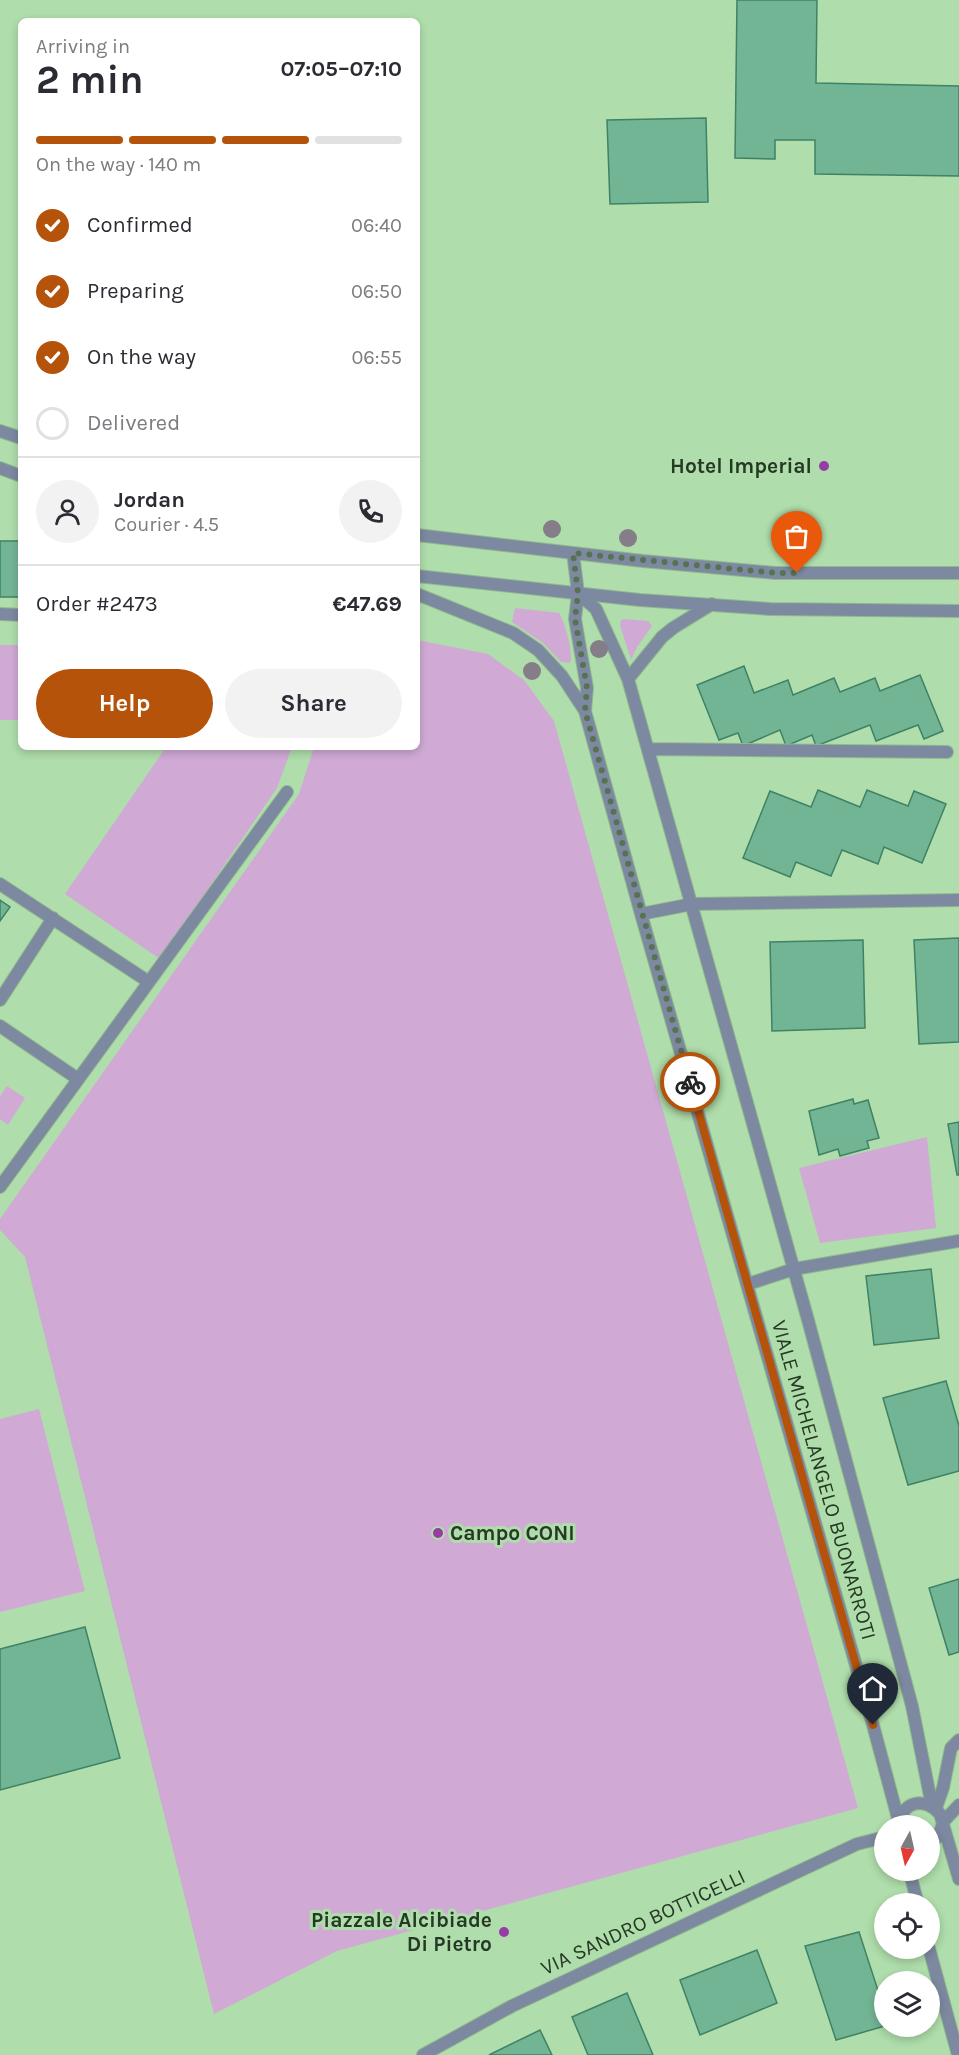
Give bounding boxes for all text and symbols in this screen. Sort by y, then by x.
text: Arriving in [36,35,130,58]
text: 07:05–07:10 [280,56,402,82]
text: 2 min [36,57,144,103]
text: On the way · 140 m [36,153,201,176]
icon: check [36,209,69,242]
text: Confirmed [87,212,193,238]
text: 06:40 [351,214,402,237]
icon: check [36,275,69,308]
text: Preparing [87,278,184,304]
text: 06:50 [351,280,402,303]
icon: check [36,341,69,374]
text: On the way [87,344,196,370]
text: 06:55 [351,346,402,369]
text: Delivered [87,410,180,436]
place label: Hotel Imperial [670,454,812,478]
marker: Hotel Imperial [817,459,831,473]
button: person [36,480,99,543]
button: phone [339,480,402,543]
text: Jordan [114,487,185,513]
pin [771,511,822,573]
text: Courier · 4.5 [114,513,219,536]
icon: bag [780,520,813,553]
text: Order #2473 [36,591,158,617]
text: €47.69 [333,591,402,617]
button: Help [36,669,213,738]
button: Share [225,669,402,738]
courier [660,1052,720,1112]
icon: bike [674,1066,707,1099]
street label: VIALE MICHELANGELO BUONARROTI [767,1318,881,1642]
place label: Campo CONI [450,1521,575,1545]
marker: Campo CONI [431,1526,445,1540]
pin [847,1663,898,1725]
icon: home [856,1672,889,1705]
north arrow [874,1815,940,1881]
map controls [874,1815,940,2037]
street label: VIA SANDRO BOTTICELLI [537,1864,749,1980]
button: locate [874,1893,940,1959]
place label: Piazzale Alcibiade Di Pietro [311,1908,492,1956]
marker: Piazzale Alcibiade Di Pietro [497,1925,511,1939]
button: layers [874,1971,940,2037]

